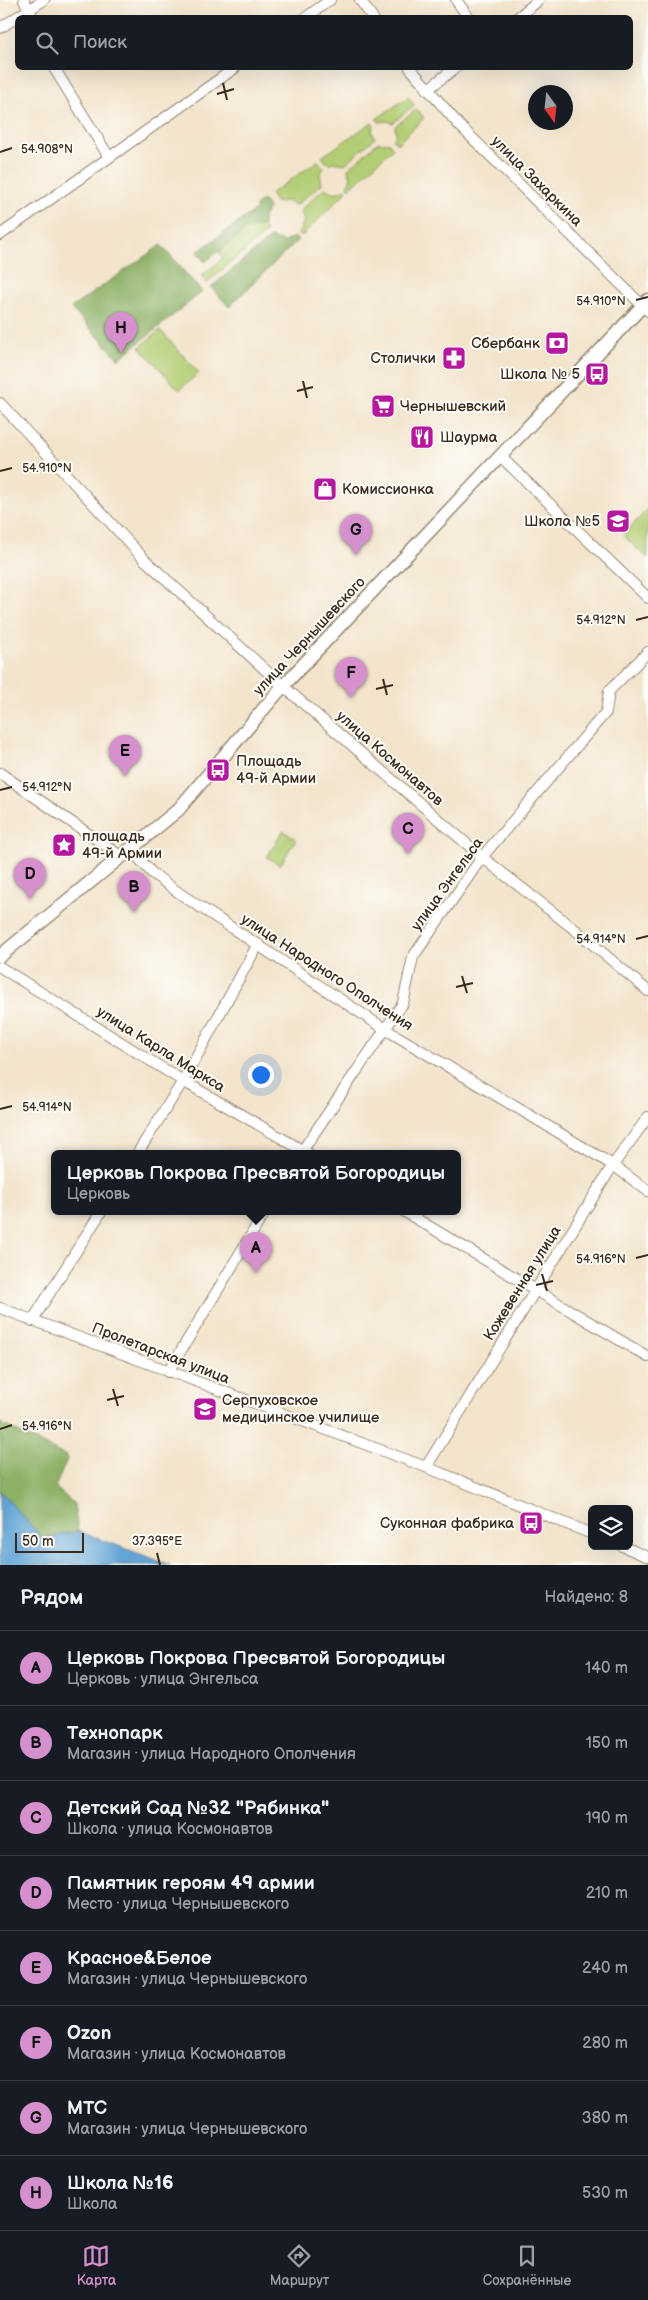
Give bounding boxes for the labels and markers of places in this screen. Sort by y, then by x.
pin: H [105,312,137,353]
bank icon: Сбербанк [544,330,570,356]
place label: Сбербанк [471,334,540,353]
pharmacy icon: Столички [441,345,467,371]
place label: Столички [370,349,436,368]
bus stop icon: Школа № 5 [584,361,610,387]
place label: Школа № 5 [500,365,580,384]
supermarket icon: Чернышевский [370,393,396,419]
place label: Чернышевский [400,397,506,416]
restaurant icon: Шаурма [409,424,435,450]
place label: Шаурма [440,428,498,447]
shop icon: Комиссионка [312,476,338,502]
place label: Комиссионка [342,480,434,499]
school or university icon: Школа №5 [605,508,631,534]
place label: Школа №5 [524,512,600,531]
pin: G [340,514,372,555]
pin: F [335,657,367,698]
pin: E [109,735,141,776]
place label: Площадь 49-й Армии [236,752,316,788]
bus stop icon: Площадь 49-й Армии [205,757,231,783]
pin: C [392,813,424,854]
place label: площадь 49-й Армии [82,827,162,863]
place icon: площадь 49-й Армии [51,832,77,858]
pin: D [14,858,46,899]
pin: B [118,871,150,912]
pin: A [240,1232,272,1273]
place label: Серпуховское медицинское училище [222,1391,379,1427]
school or university icon: Серпуховское медицинское училище [192,1396,218,1422]
bus stop icon: Суконная фабрика [518,1510,544,1536]
place label: Суконная фабрика [380,1514,514,1533]

